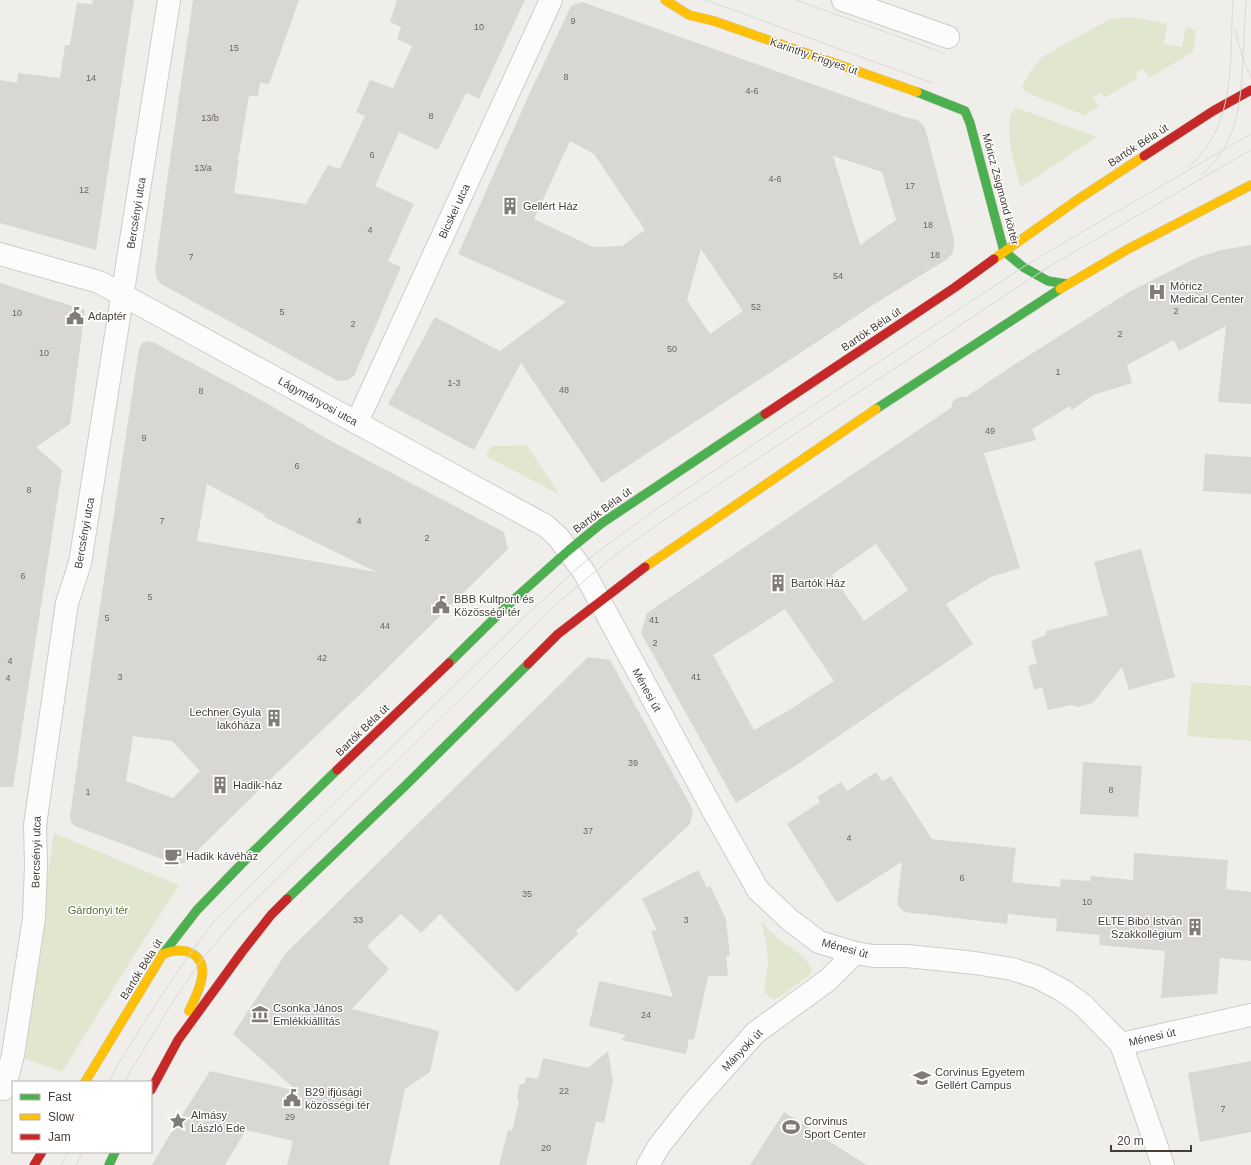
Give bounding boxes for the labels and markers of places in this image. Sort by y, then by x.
building icon: Gellért Ház [500,196,520,216]
place label: Gellért Ház [523,200,578,212]
place label: Móricz Medical Center [1170,280,1244,305]
hospital icon: Móricz Medical Center [1147,282,1167,302]
public building icon: Adaptér [65,306,85,326]
place label: Adaptér [88,310,127,322]
building icon: Bartók Ház [768,573,788,593]
place label: Bartók Ház [791,577,845,589]
place label: BBB Kultpont és Közösségi tér [454,593,535,618]
public building icon: BBB Kultpont és Közösségi tér [431,595,451,615]
place label: Lechner Gyula lakóháza [189,706,262,731]
building icon: Lechner Gyula lakóháza [264,708,284,728]
building icon: Hadik-ház [210,775,230,795]
place label: Hadik-ház [233,779,283,791]
cafe icon: Hadik kávéház [163,846,183,866]
place label: Hadik kávéház [186,850,258,862]
place label: ELTE Bibó István Szakkollégium [1098,915,1182,940]
building icon: ELTE Bibó István Szakkollégium [1185,917,1205,937]
place label: Csonka János Emlékkiállítás [273,1002,343,1027]
museum icon: Csonka János Emlékkiállítás [250,1004,270,1024]
place label: Corvinus Egyetem Gellért Campus [935,1066,1025,1091]
school or university icon: Corvinus Egyetem Gellért Campus [912,1068,932,1088]
place label: B29 ifjúsági közösségi tér [305,1086,370,1111]
public building icon: B29 ifjúsági közösségi tér [282,1088,302,1108]
place label: Almásy László Ede [191,1109,245,1134]
place icon: Almásy László Ede [168,1111,188,1131]
place label: Corvinus Sport Center [804,1115,867,1140]
sports icon: Corvinus Sport Center [781,1117,801,1137]

